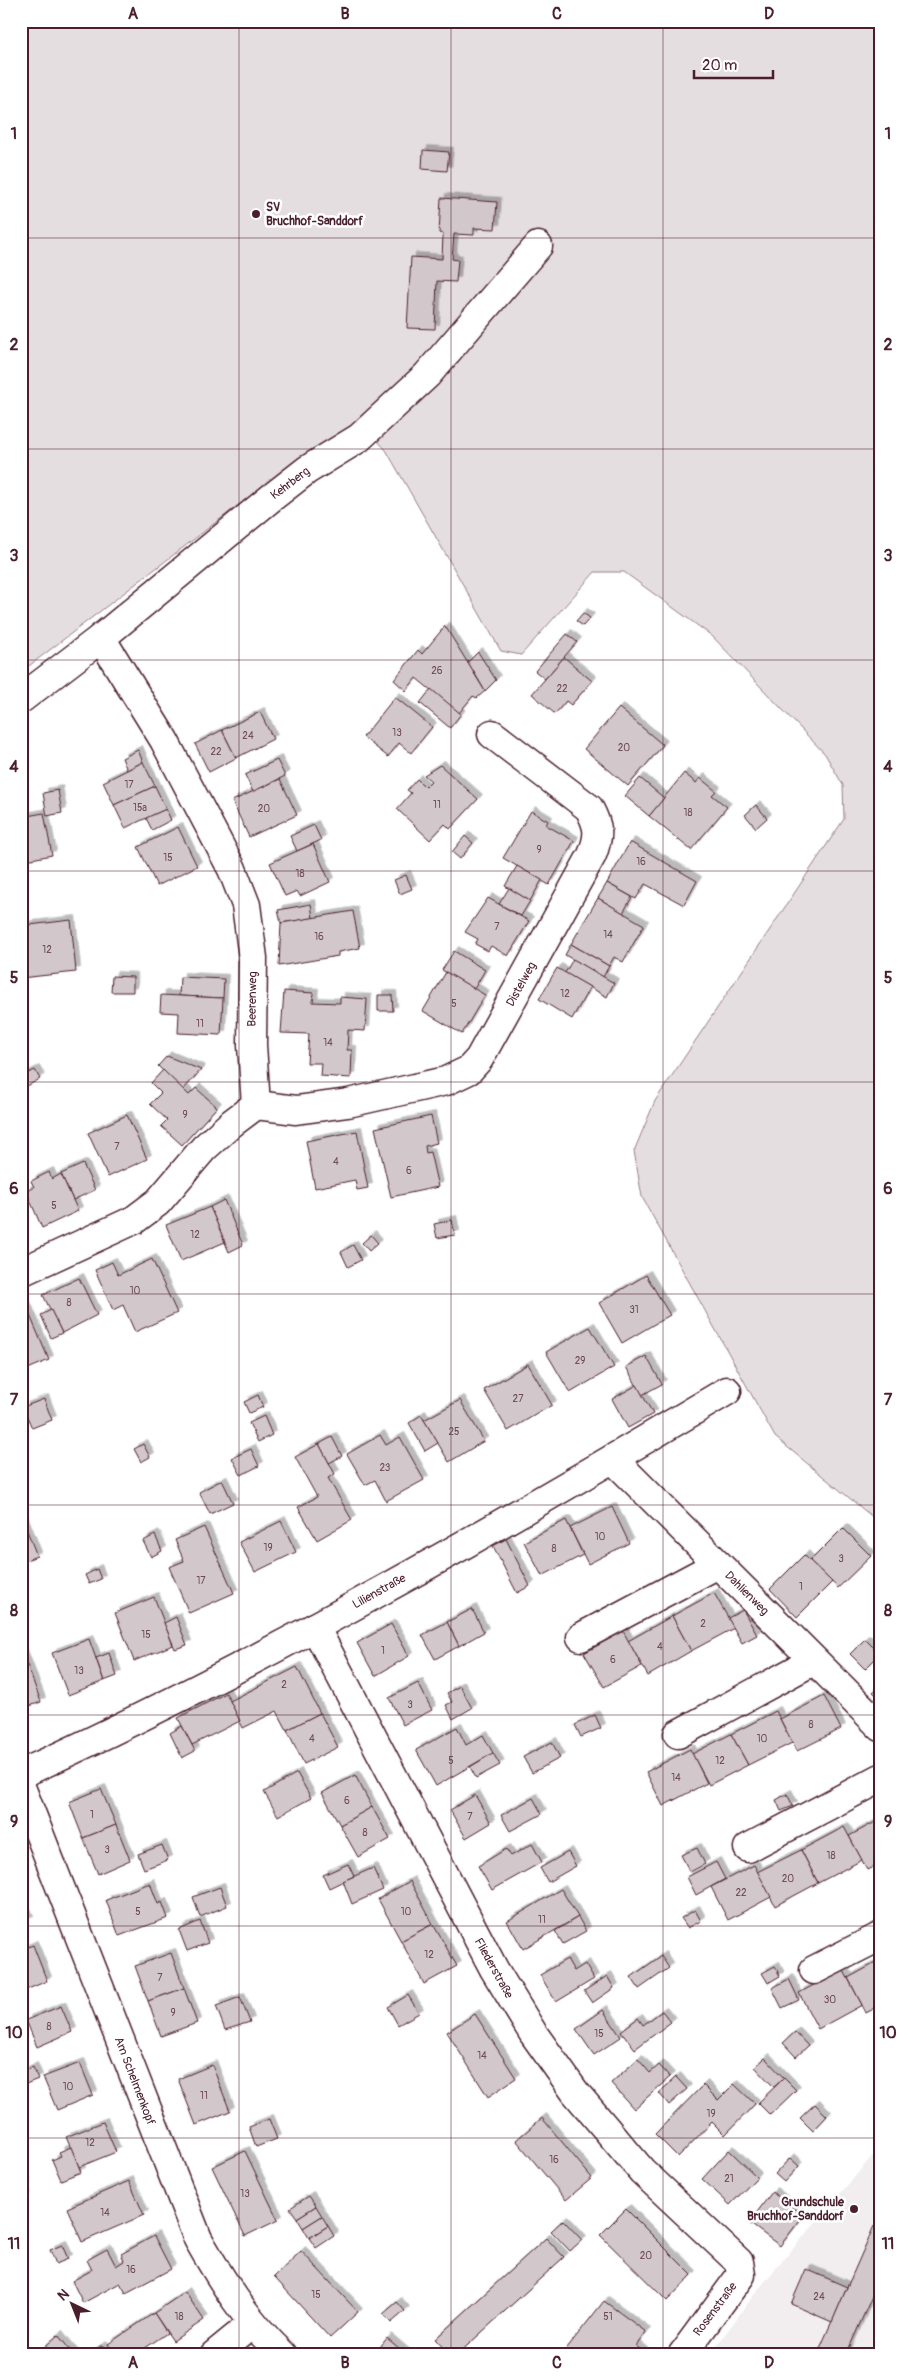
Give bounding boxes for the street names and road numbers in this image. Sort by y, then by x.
street label: Kehrberg [268,464,313,503]
street label: Distelweg [503,959,540,1009]
street label: Beerenweg [245,971,260,1027]
street label: Dahlienweg [721,1568,772,1619]
street label: Lilienstraße [350,1571,409,1612]
street label: Fliederstraße [471,1935,516,2001]
street label: Am Schelmenkopf [111,2035,158,2128]
street label: Rosenstraße [690,2279,741,2339]

